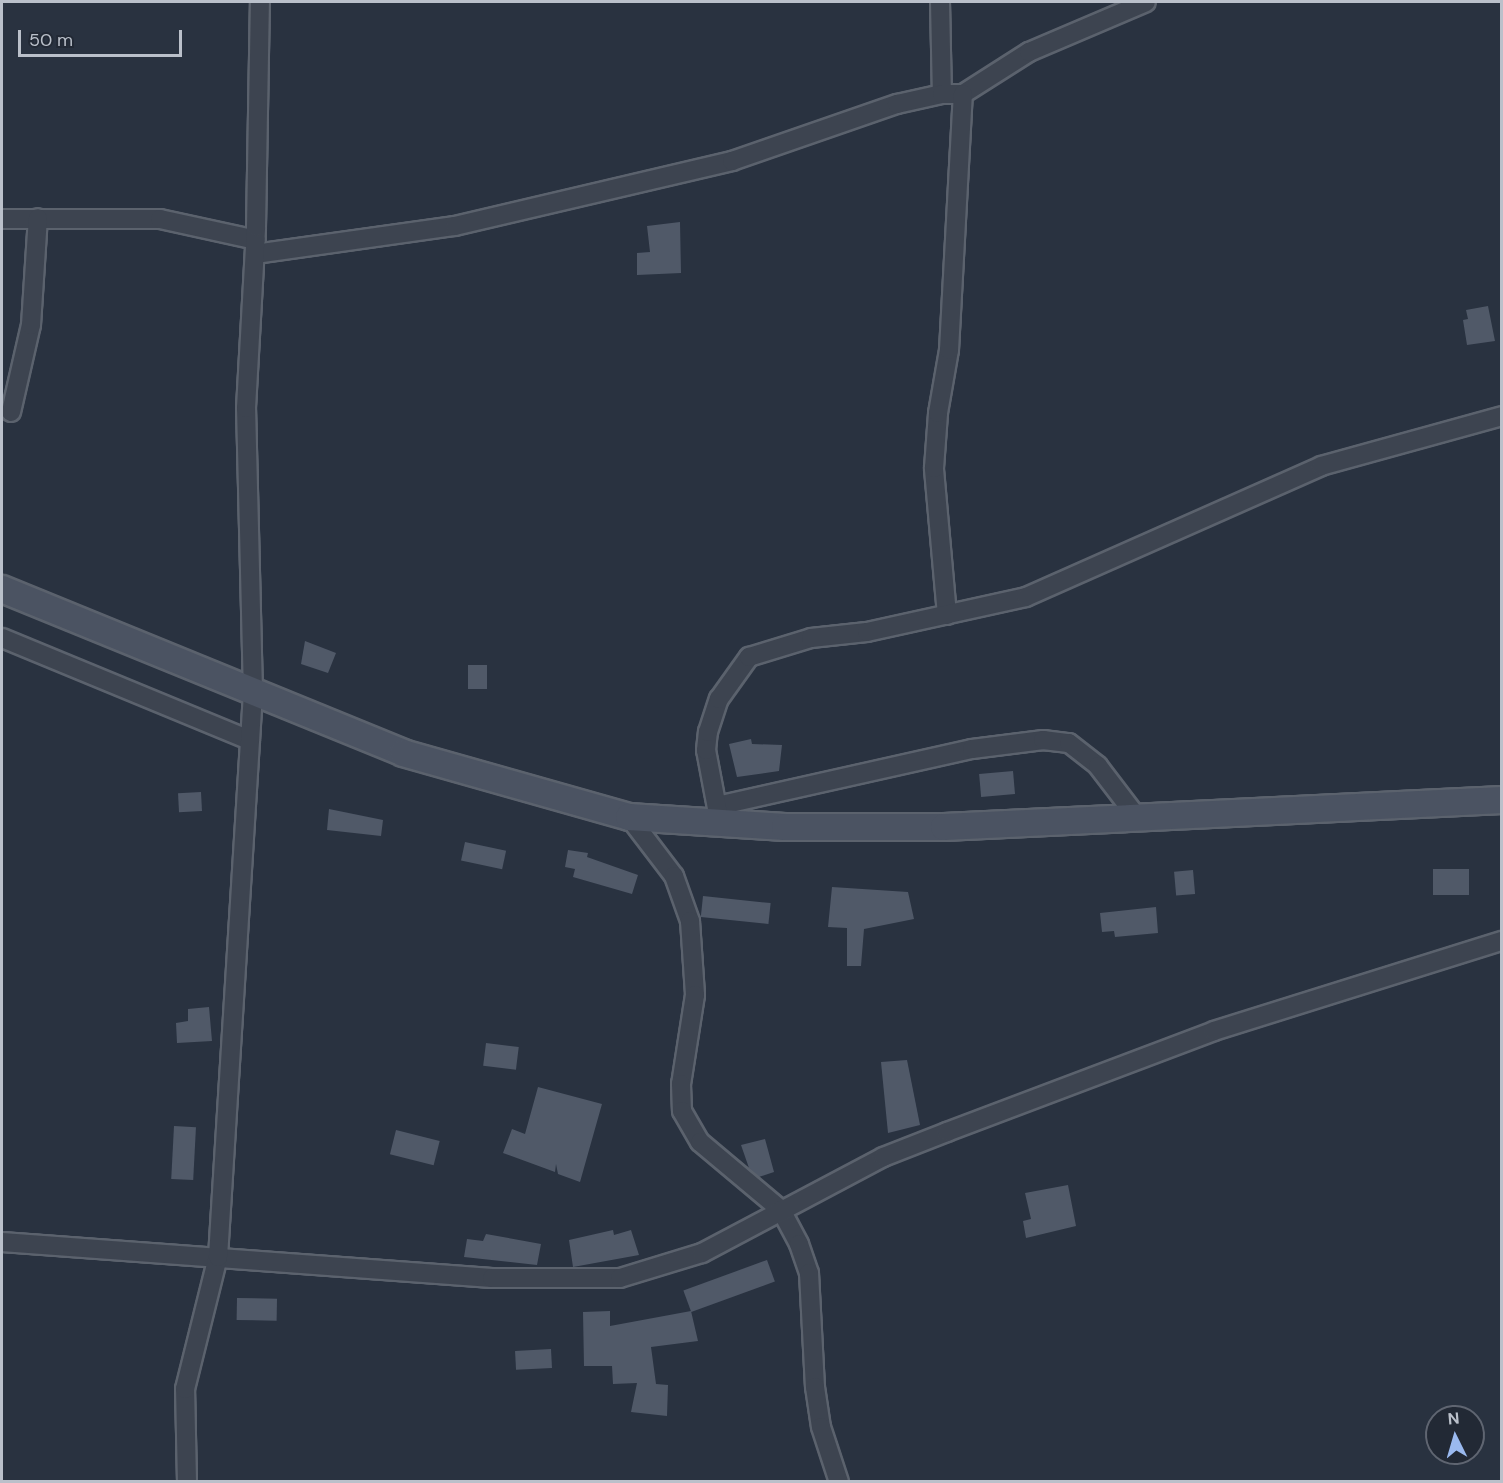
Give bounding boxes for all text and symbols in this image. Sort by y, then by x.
scale bar [21,18,184,56]
text: 50 m [29,28,73,52]
north arrow [1425,1405,1485,1465]
text: N [1447,1408,1460,1430]

